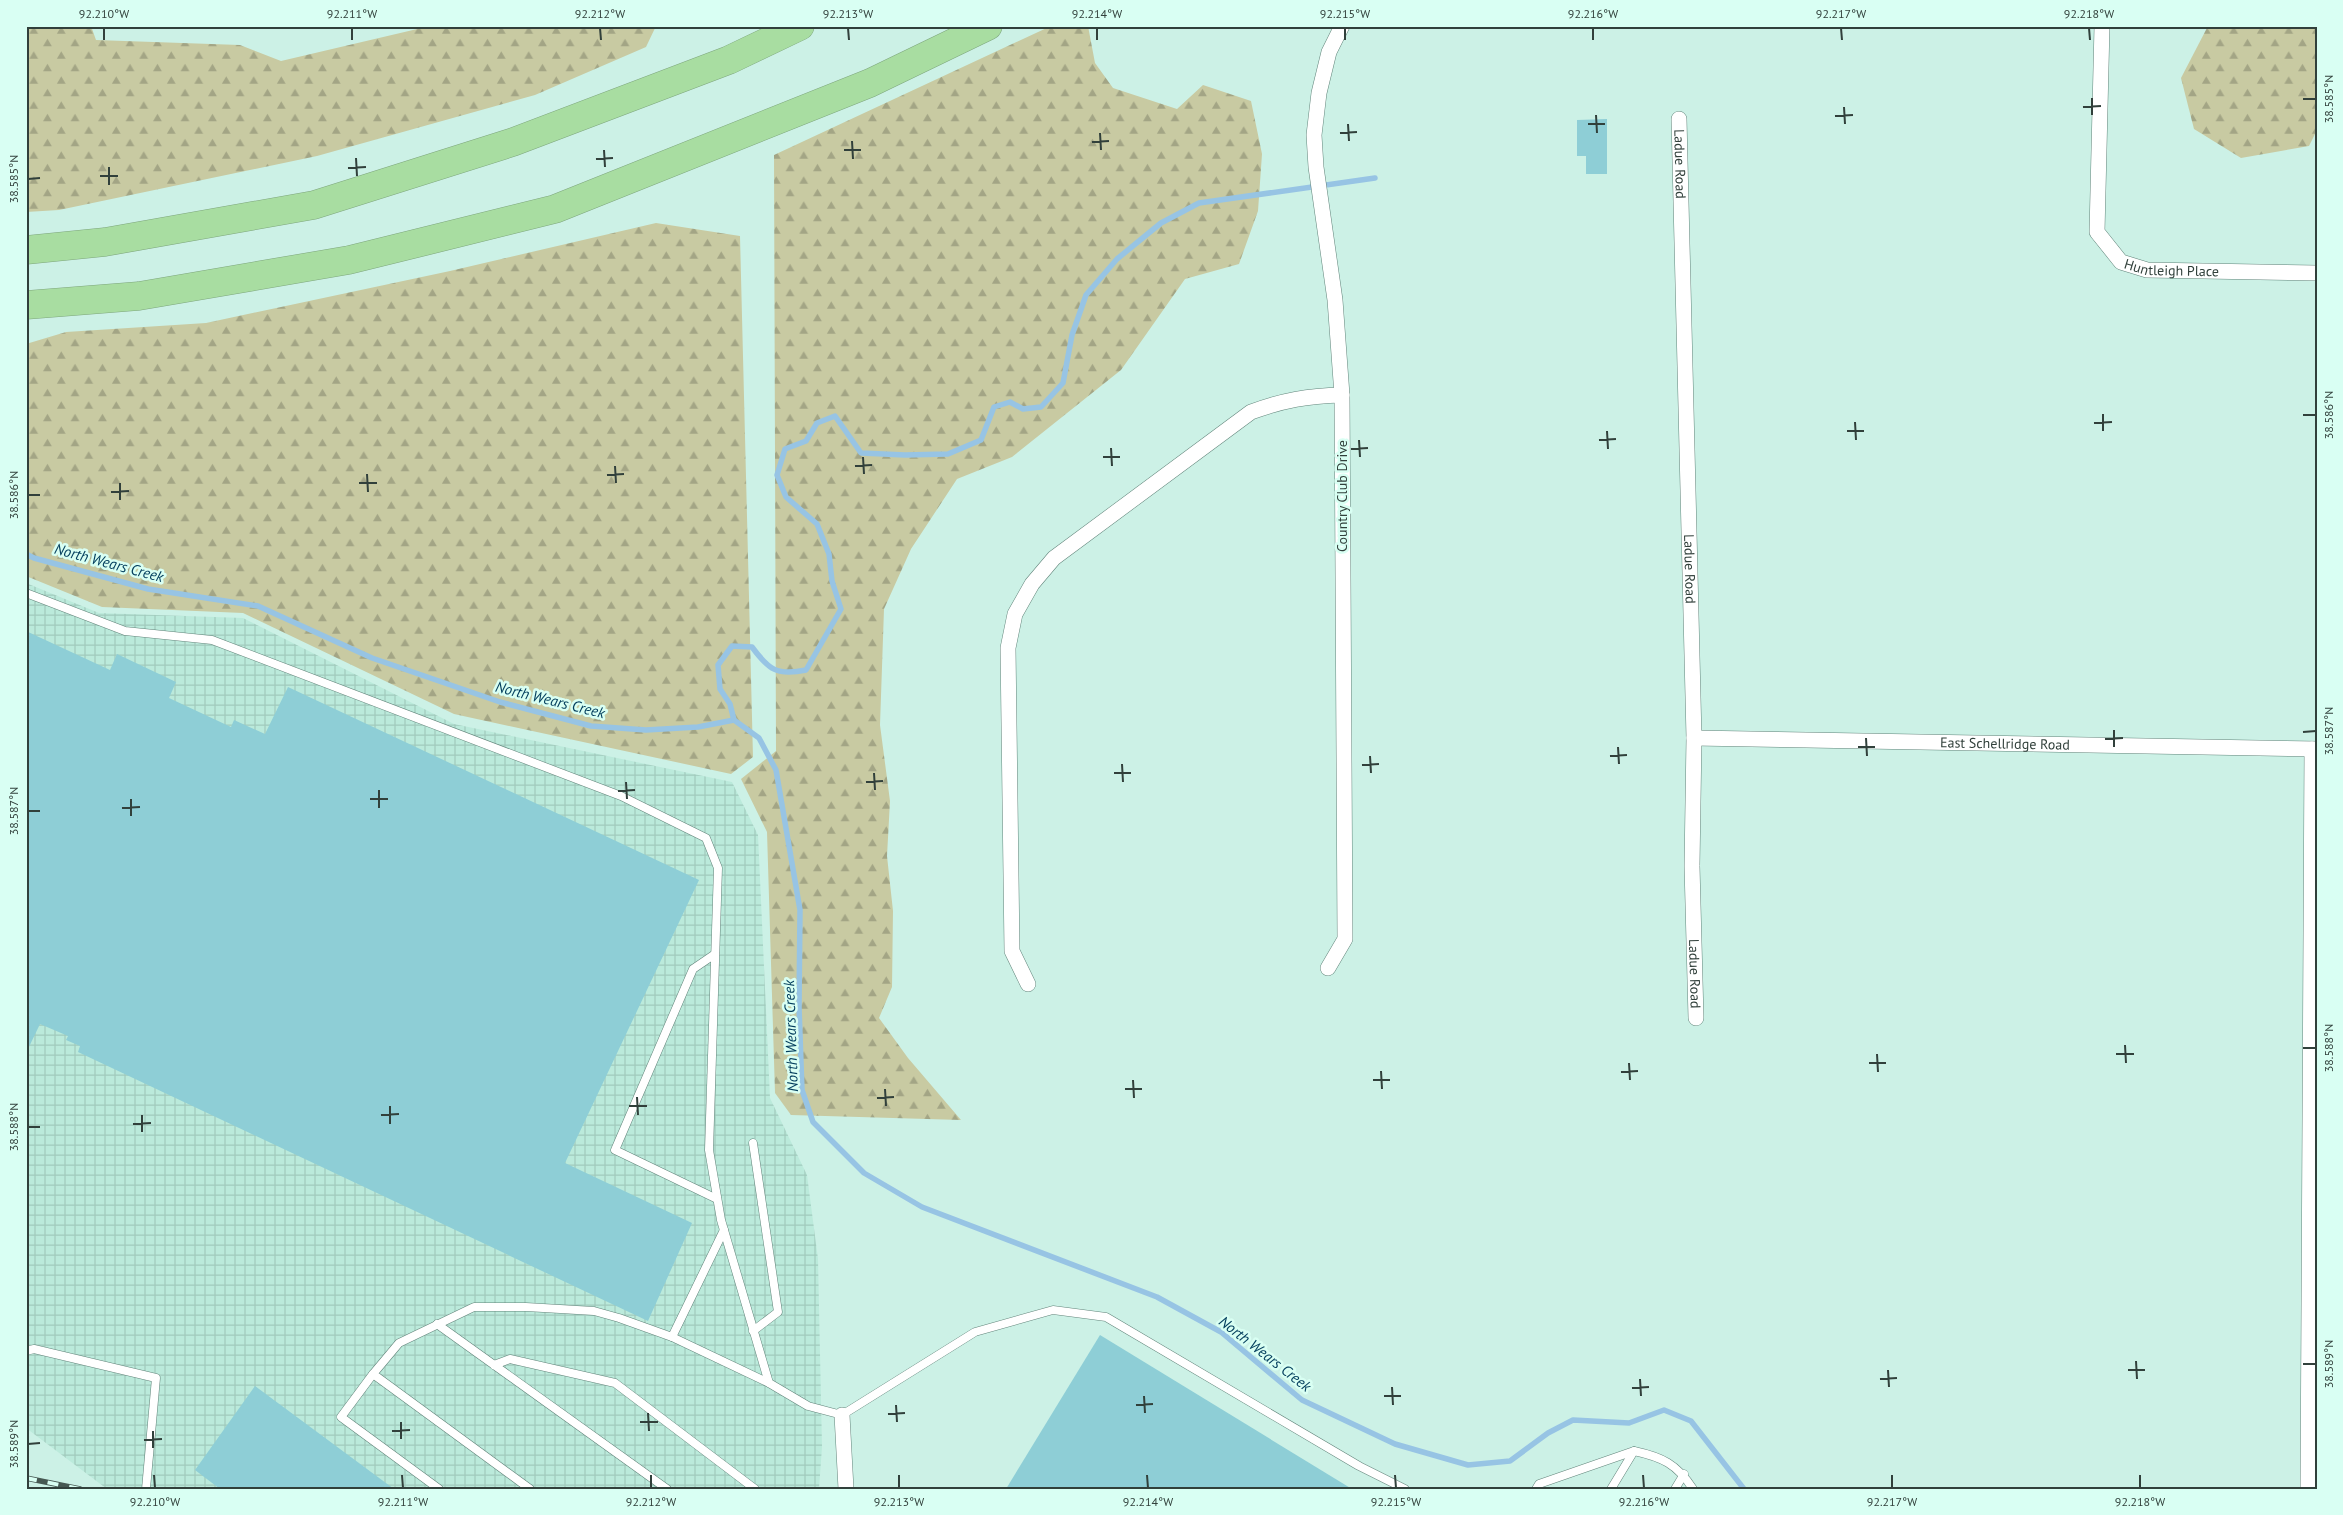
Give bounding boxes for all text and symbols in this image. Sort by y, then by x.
text: 92.210°W [79,6,129,21]
text: 92.211°W [327,6,377,21]
text: 92.212°W [575,6,625,21]
text: 92.213°W [823,6,873,21]
text: 92.214°W [1072,6,1122,21]
text: 92.215°W [1320,6,1370,21]
text: 92.216°W [1568,6,1618,21]
text: 92.217°W [1816,6,1866,21]
text: 92.218°W [2064,6,2114,21]
text: 38.585°N [2321,75,2336,123]
street label: Ladue Road [1670,129,1690,199]
text: 38.585°N [6,155,21,203]
street label: Huntleigh Place [2122,255,2219,280]
text: 38.586°N [2321,391,2336,439]
street label: Country Club Drive [1333,440,1351,552]
text: 38.586°N [6,471,21,519]
street label: Ladue Road [1680,534,1700,604]
water label: North Wears Creek [53,539,167,587]
water label: North Wears Creek [493,677,608,723]
text: 38.587°N [2321,707,2336,755]
street label: East Schellridge Road [1940,733,2070,754]
text: 38.587°N [6,787,21,835]
street label: Ladue Road [1685,939,1705,1009]
water label: North Wears Creek [779,978,802,1092]
text: 38.588°N [2321,1024,2336,1072]
text: 38.588°N [6,1103,21,1151]
water label: North Wears Creek [1215,1312,1316,1396]
text: 38.589°N [2321,1340,2336,1388]
text: 38.589°N [6,1420,21,1468]
text: 92.210°W [130,1494,180,1509]
text: 92.211°W [378,1494,428,1509]
text: 92.212°W [626,1494,676,1509]
text: 92.213°W [874,1494,924,1509]
text: 92.214°W [1123,1494,1173,1509]
text: 92.215°W [1371,1494,1421,1509]
text: 92.216°W [1619,1494,1669,1509]
text: 92.217°W [1867,1494,1917,1509]
text: 92.218°W [2115,1494,2165,1509]

